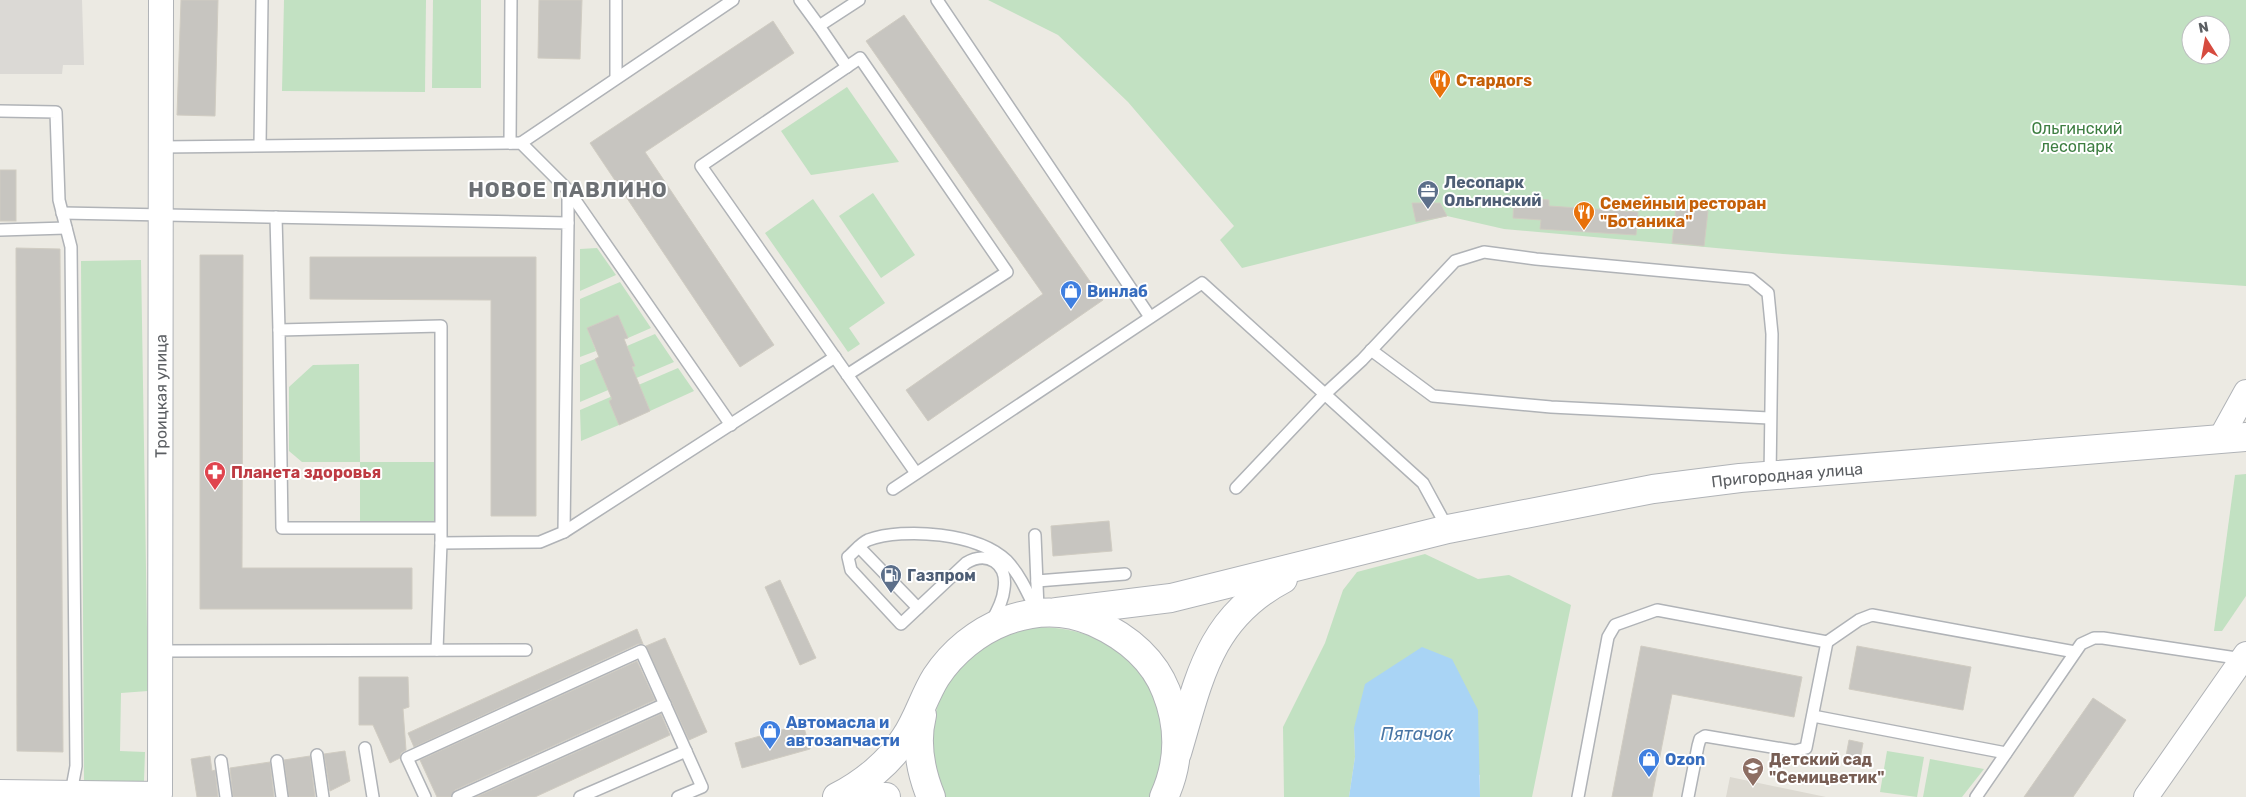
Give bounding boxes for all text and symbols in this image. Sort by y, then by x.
north arrow [2181,15,2231,65]
text: N [2197,18,2210,37]
restaurant icon: Стардогs [1428,68,1452,99]
place label: Стардогs [1456,71,1532,90]
park label: Ольгинский лесопарк [2031,119,2123,156]
place label: Лесопарк Ольгинский [1444,173,1541,210]
district label: НОВОЕ ПАВЛИНО [468,177,668,202]
office icon: Лесопарк Ольгинский [1416,179,1440,210]
place label: Семейный ресторан "Ботаника" [1600,194,1766,231]
restaurant icon: Семейный ресторан "Ботаника" [1572,200,1596,231]
shop icon: Винлаб [1059,279,1083,310]
place label: Винлаб [1087,282,1148,301]
street label: Троицкая улица [151,334,171,458]
street label: Пригородная улица [1710,459,1864,492]
pharmacy icon: Планета здоровья [203,460,227,491]
place label: Планета здоровья [231,463,381,482]
fuel station icon: Газпром [879,563,903,594]
place label: Газпром [907,566,976,585]
place label: Автомасла и автозапчасти [786,713,900,750]
shop icon: Автомасла и автозапчасти [758,719,782,750]
water label: Пятачок [1381,723,1454,745]
shop icon: Ozon [1637,747,1661,778]
place label: Ozon [1665,750,1705,769]
place label: Детский сад "Семицветик" [1769,750,1884,787]
school or university icon: Детский сад "Семицветик" [1741,756,1765,787]

